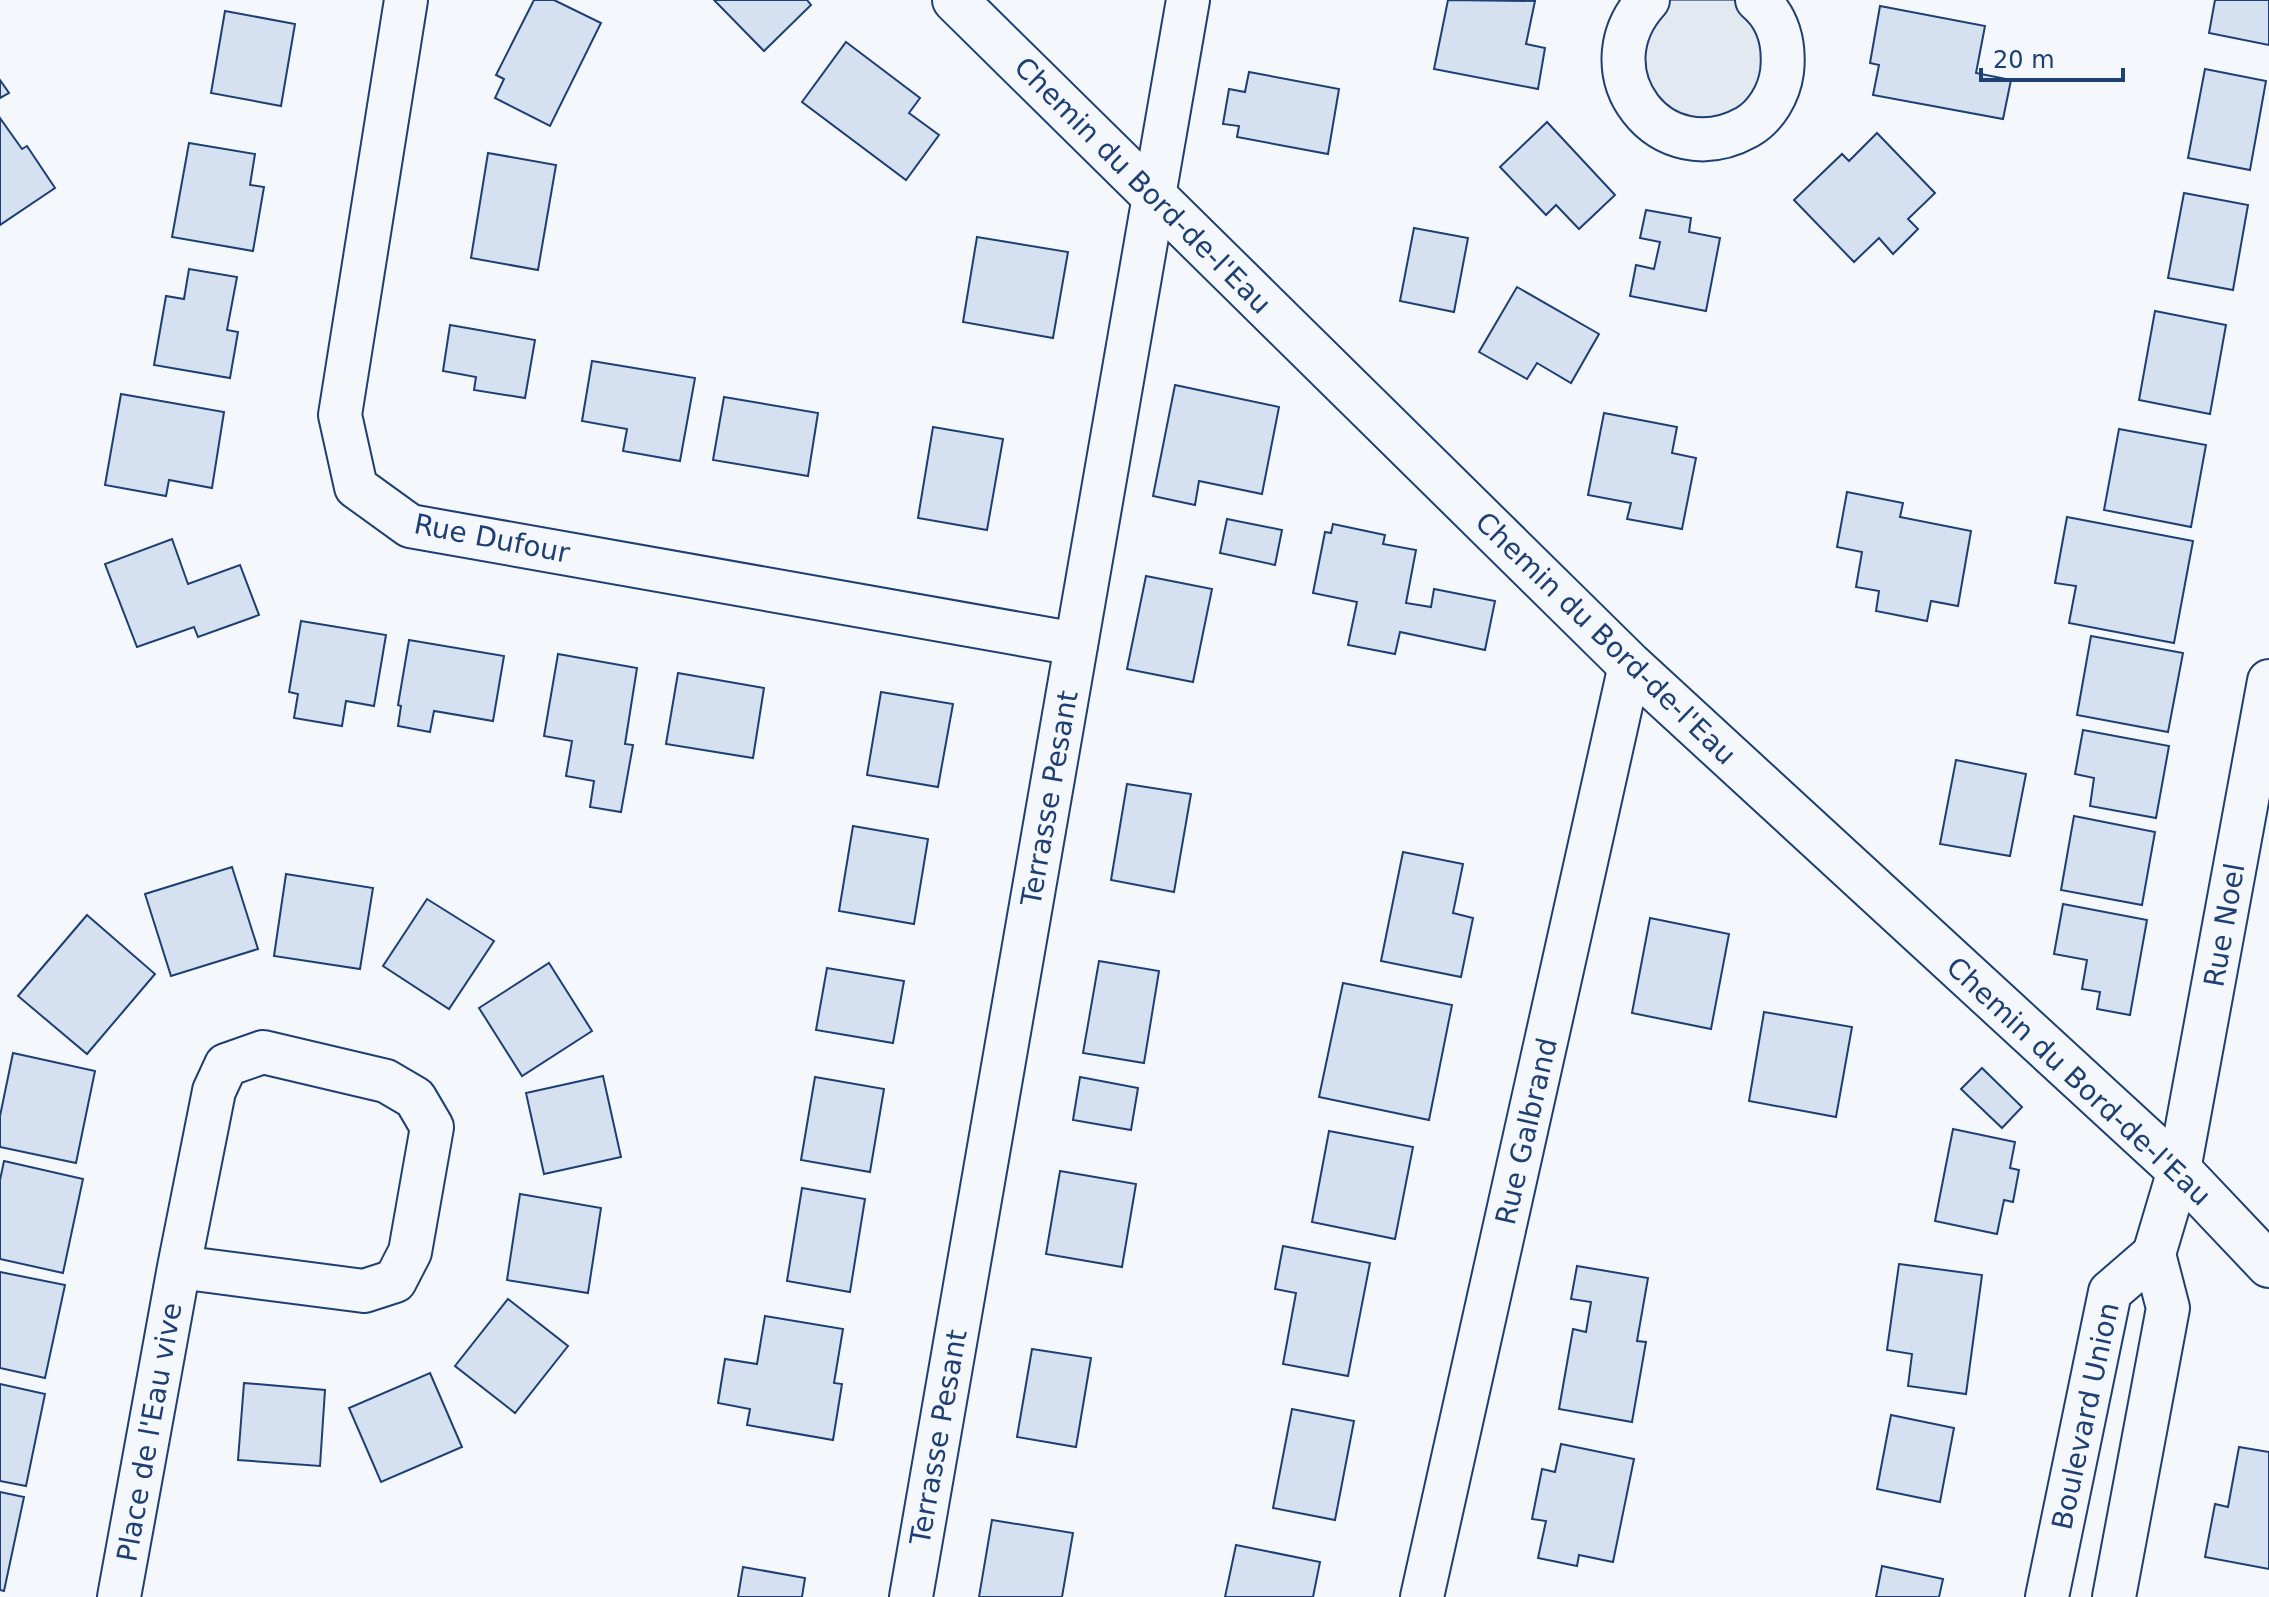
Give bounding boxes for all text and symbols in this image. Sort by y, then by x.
scale bar [1981,32,2123,82]
text: 20 m [1993,46,2055,74]
street label: Chemin du Bord-de-l'Eau [1008,50,1278,320]
street label: Chemin du Bord-de-l'Eau [1469,505,1743,771]
street label: Rue Dufour [411,507,573,570]
street label: Terrasse Pesant [1014,688,1085,909]
street label: Rue Noel [2197,861,2252,990]
street label: Chemin du Bord-de-l'Eau [1940,950,2218,1212]
street label: Rue Galbrand [1489,1035,1564,1228]
street label: Boulevard Union [2045,1299,2126,1533]
street label: Place de l'Eau vive [110,1300,189,1564]
street label: Terrasse Pesant [903,1327,974,1548]

